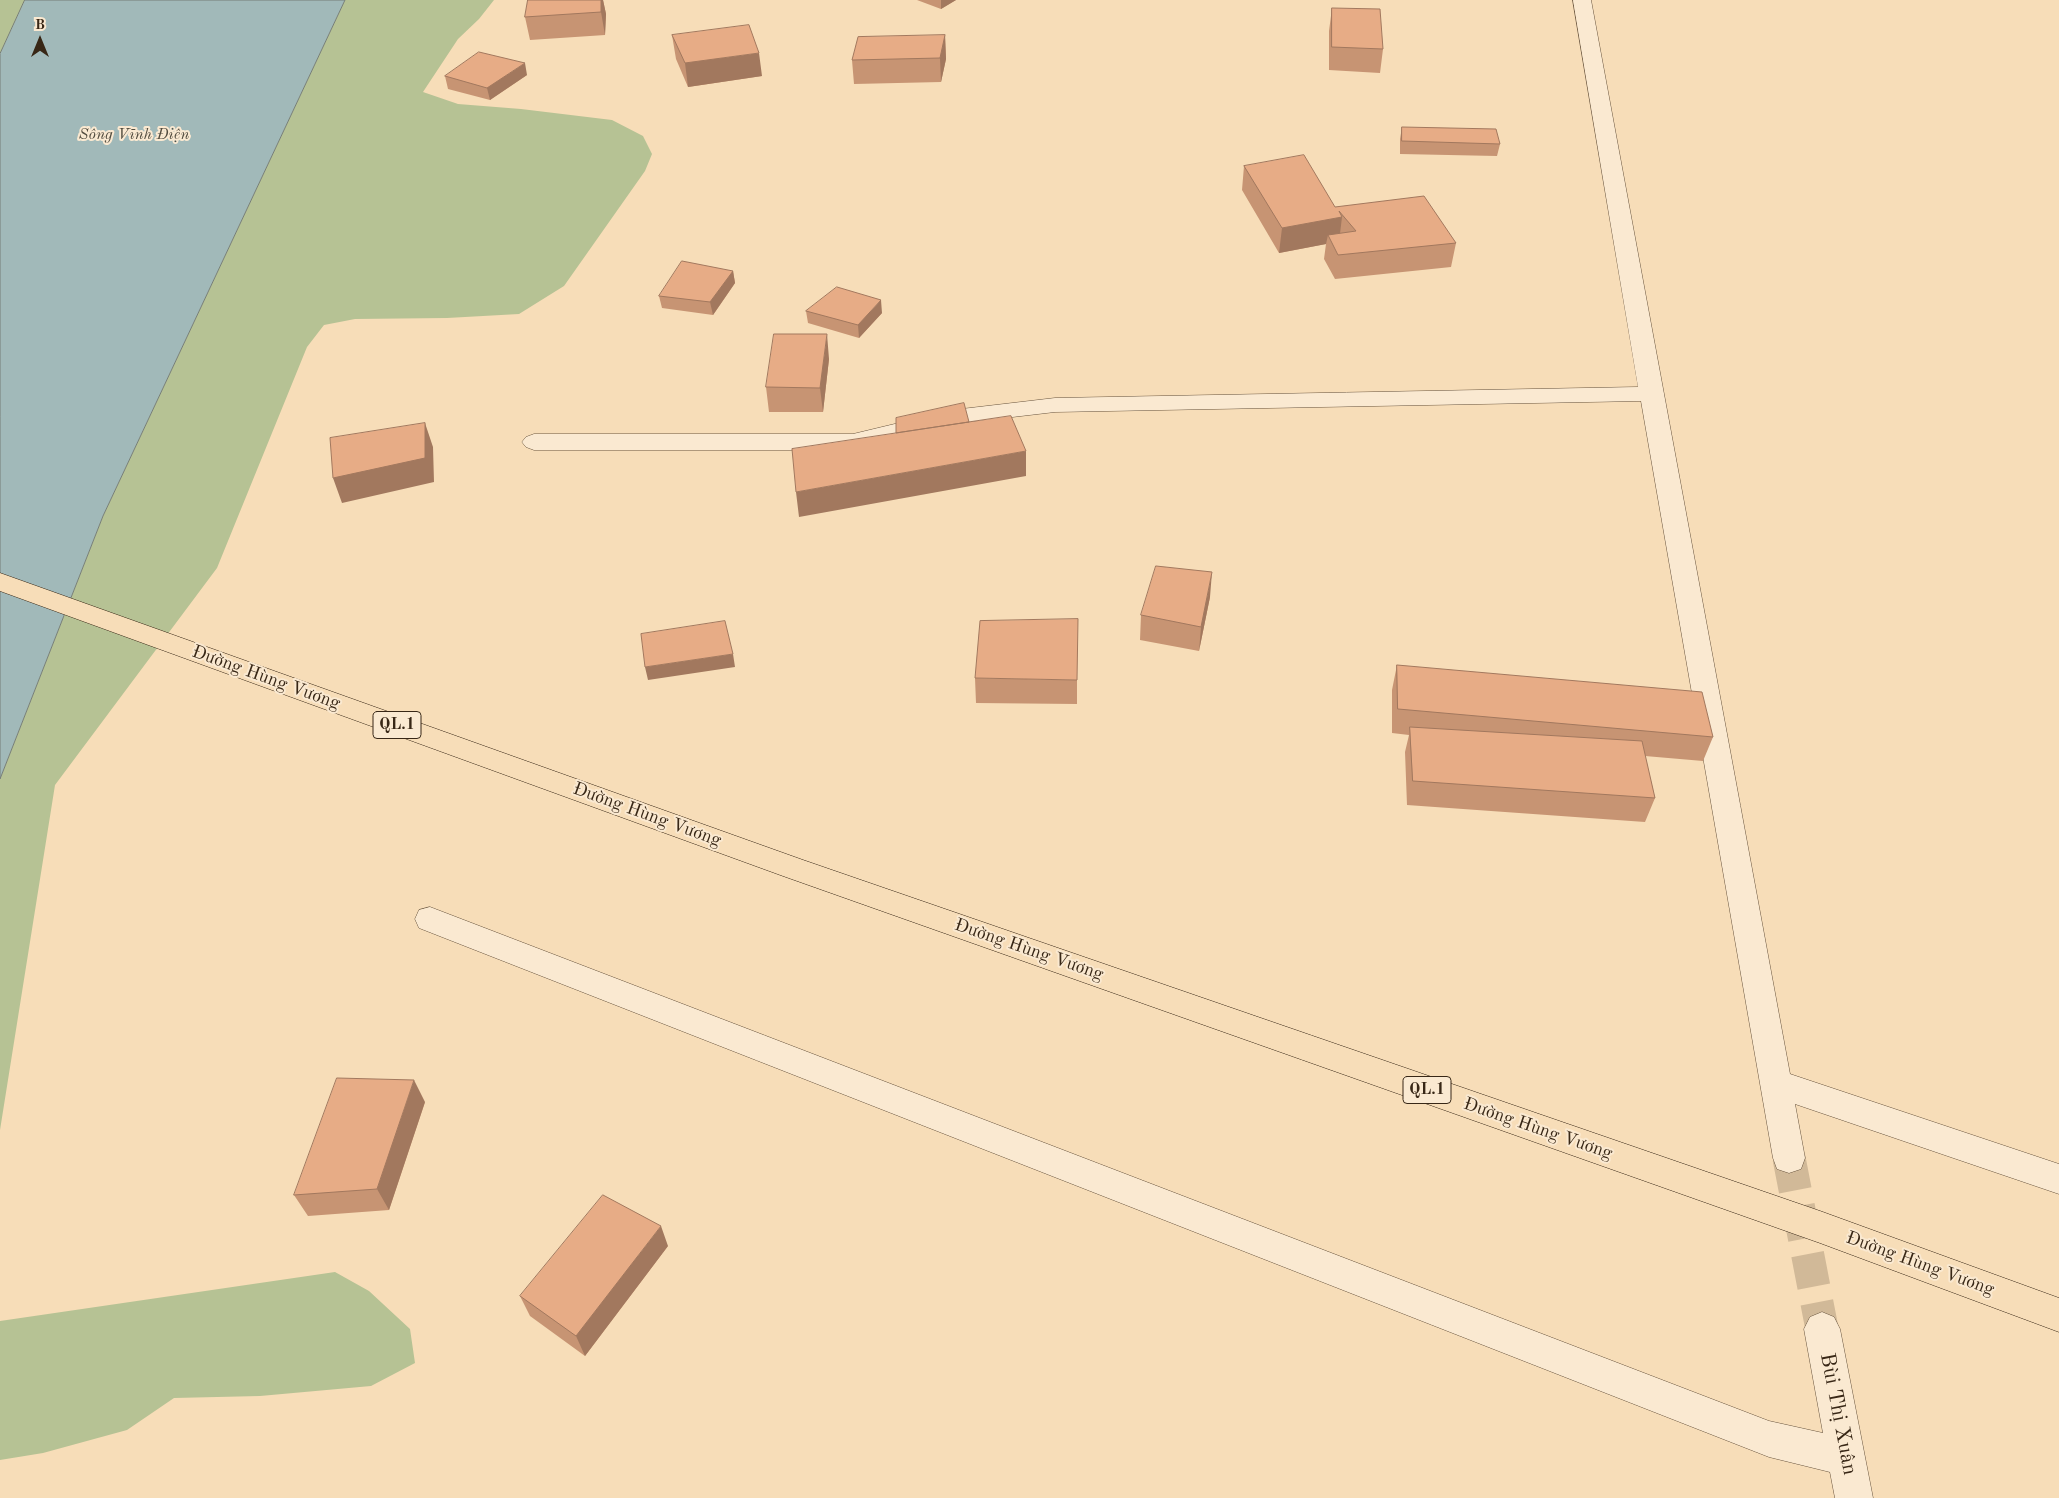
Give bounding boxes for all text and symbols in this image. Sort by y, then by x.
north arrow [15,15,65,65]
text: B [35,18,45,32]
water label: Sông Vĩnh Điện [79,125,189,145]
street label: Đường Hùng Vương [189,641,343,715]
road number: QL.1 [373,712,421,738]
street label: Đường Hùng Vương [570,778,724,852]
street label: Đường Hùng Vương [952,914,1106,986]
road number: QL.1 [1403,1076,1451,1104]
street label: Đường Hùng Vương [1461,1093,1615,1165]
street label: Đường Hùng Vương [1843,1227,1997,1301]
street label: Bùi Thị Xuân [1814,1351,1862,1477]

